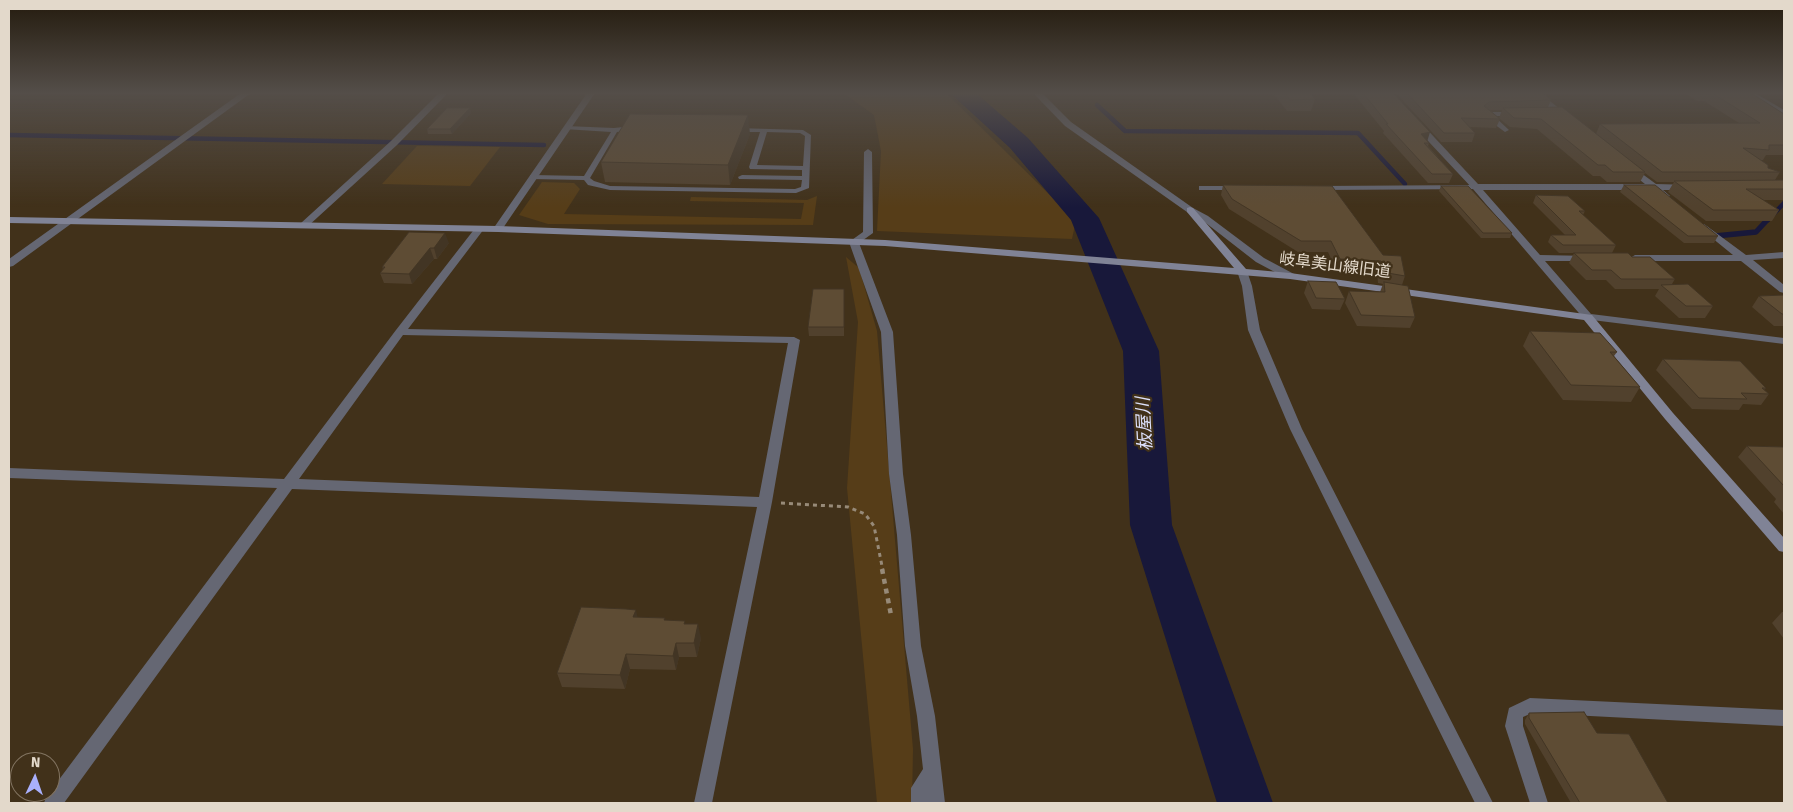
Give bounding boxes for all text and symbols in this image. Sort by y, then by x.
street label: 岐阜美山線旧道 [1278,250,1392,282]
water label: 板屋川 [1133,396,1157,452]
north arrow [10,752,60,802]
text: N [31,754,41,771]

